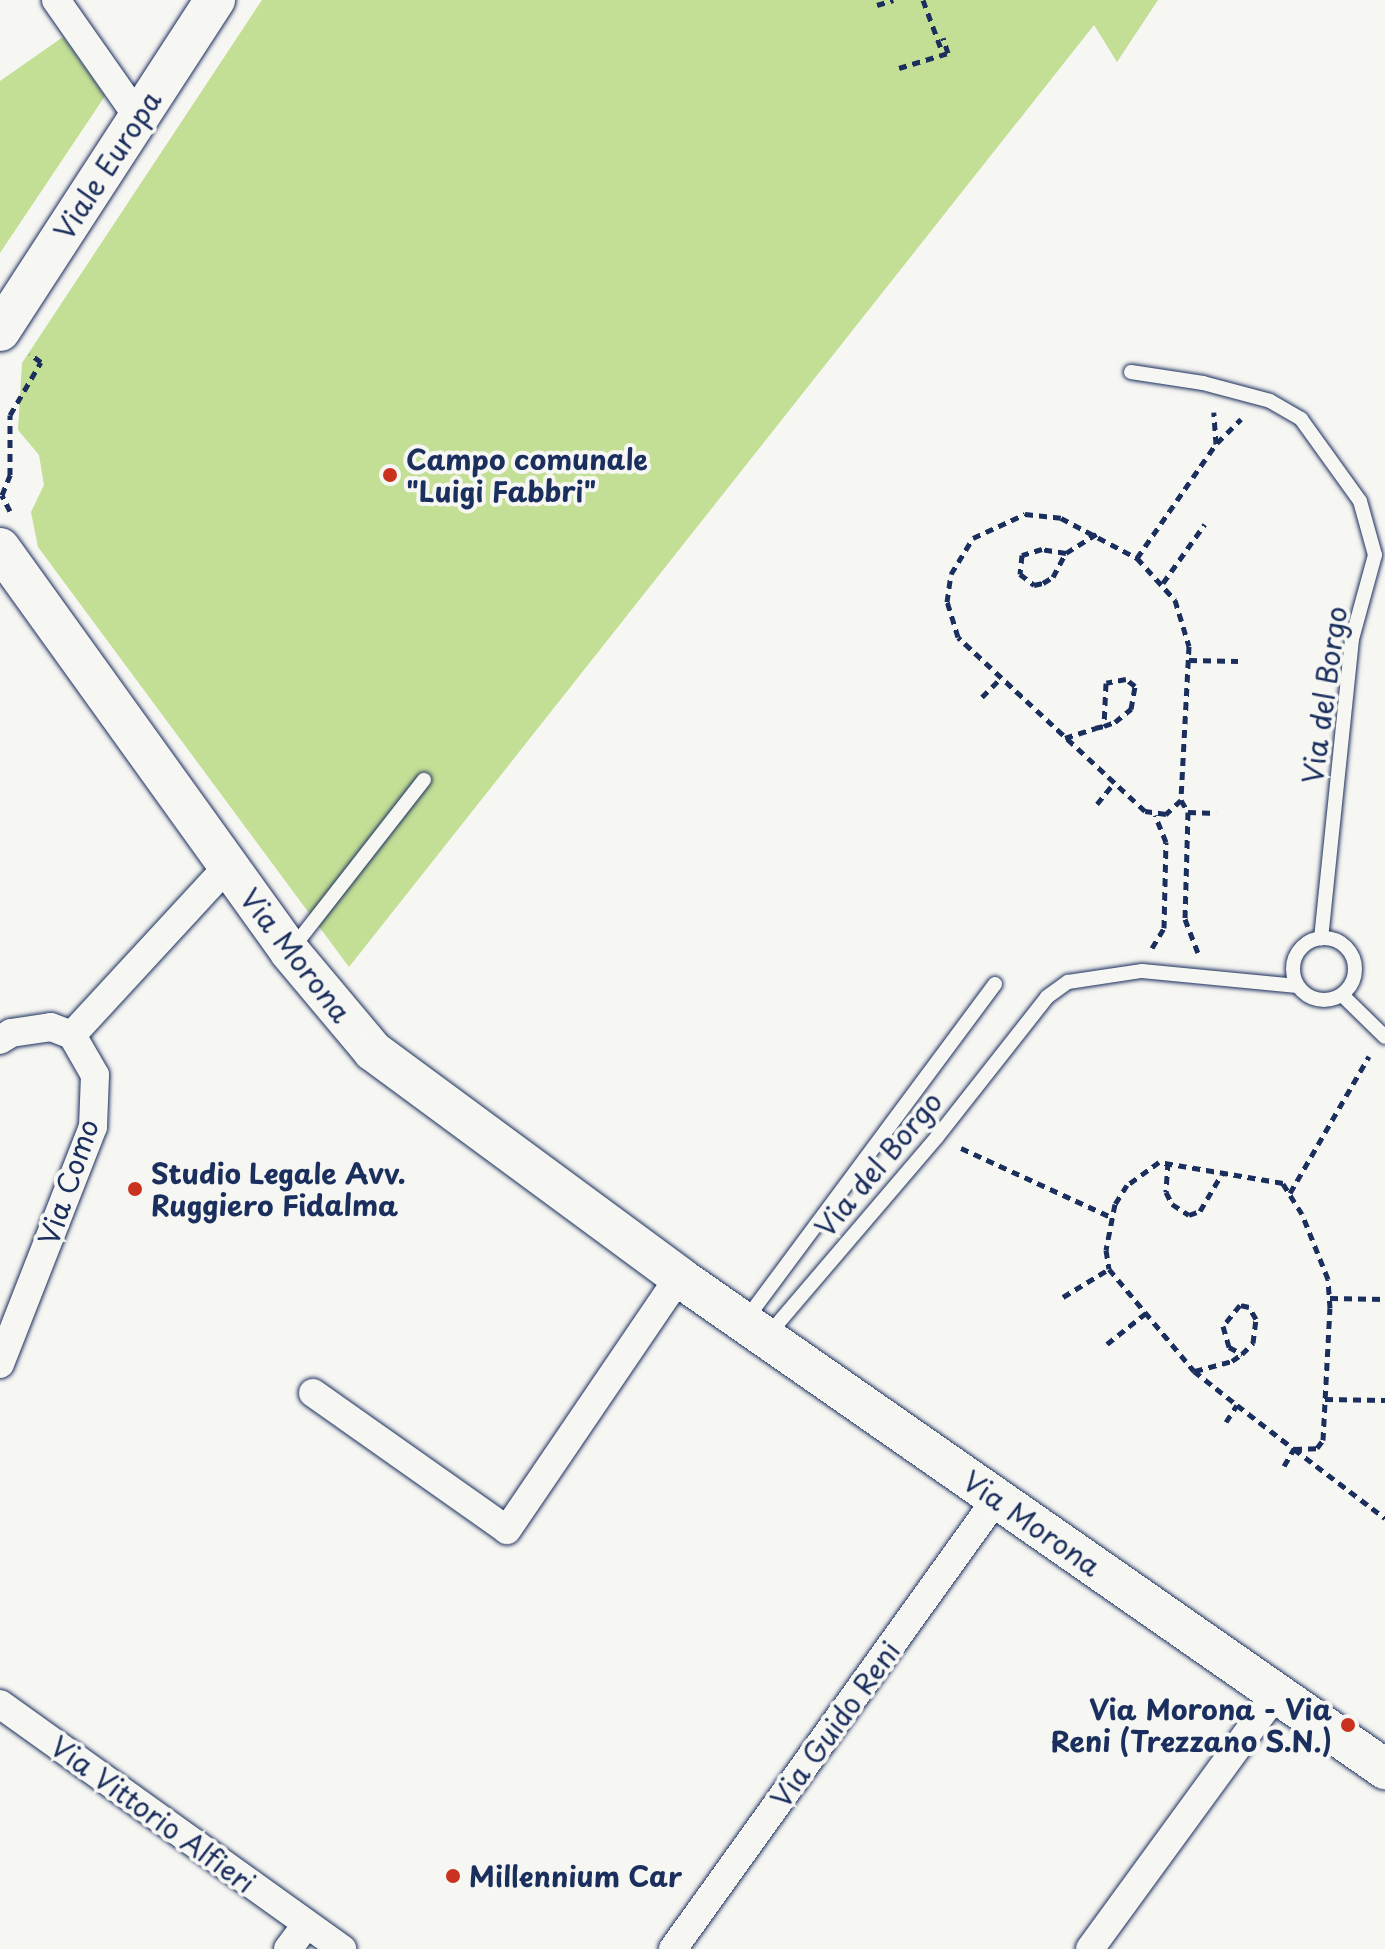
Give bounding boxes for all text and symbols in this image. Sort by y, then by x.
street label: Viale Europa [46,84,168,246]
place label: Campo comunale "Luigi Fabbri" [406,442,651,508]
marker: Campo comunale "Luigi Fabbri" [381,466,399,484]
street label: Via del Borgo [1295,604,1353,786]
street label: Via Morona [234,883,358,1027]
street label: Via del Borgo [807,1084,949,1244]
street label: Via Como [31,1115,105,1249]
place label: Studio Legale Avv. Ruggiero Fidalma [151,1156,408,1222]
marker: Studio Legale Avv. Ruggiero Fidalma [126,1180,144,1198]
street label: Via Morona [958,1464,1106,1582]
street label: Via Guido Reni [763,1634,907,1814]
place label: Via Morona - Via Reni (Trezzano S.N.) [1050,1692,1332,1758]
marker: Via Morona - Via Reni (Trezzano S.N.) [1339,1716,1357,1734]
street label: Via Vittorio Alfieri [44,1728,262,1900]
place label: Millennium Car [469,1859,683,1893]
marker: Millennium Car [444,1867,462,1885]

